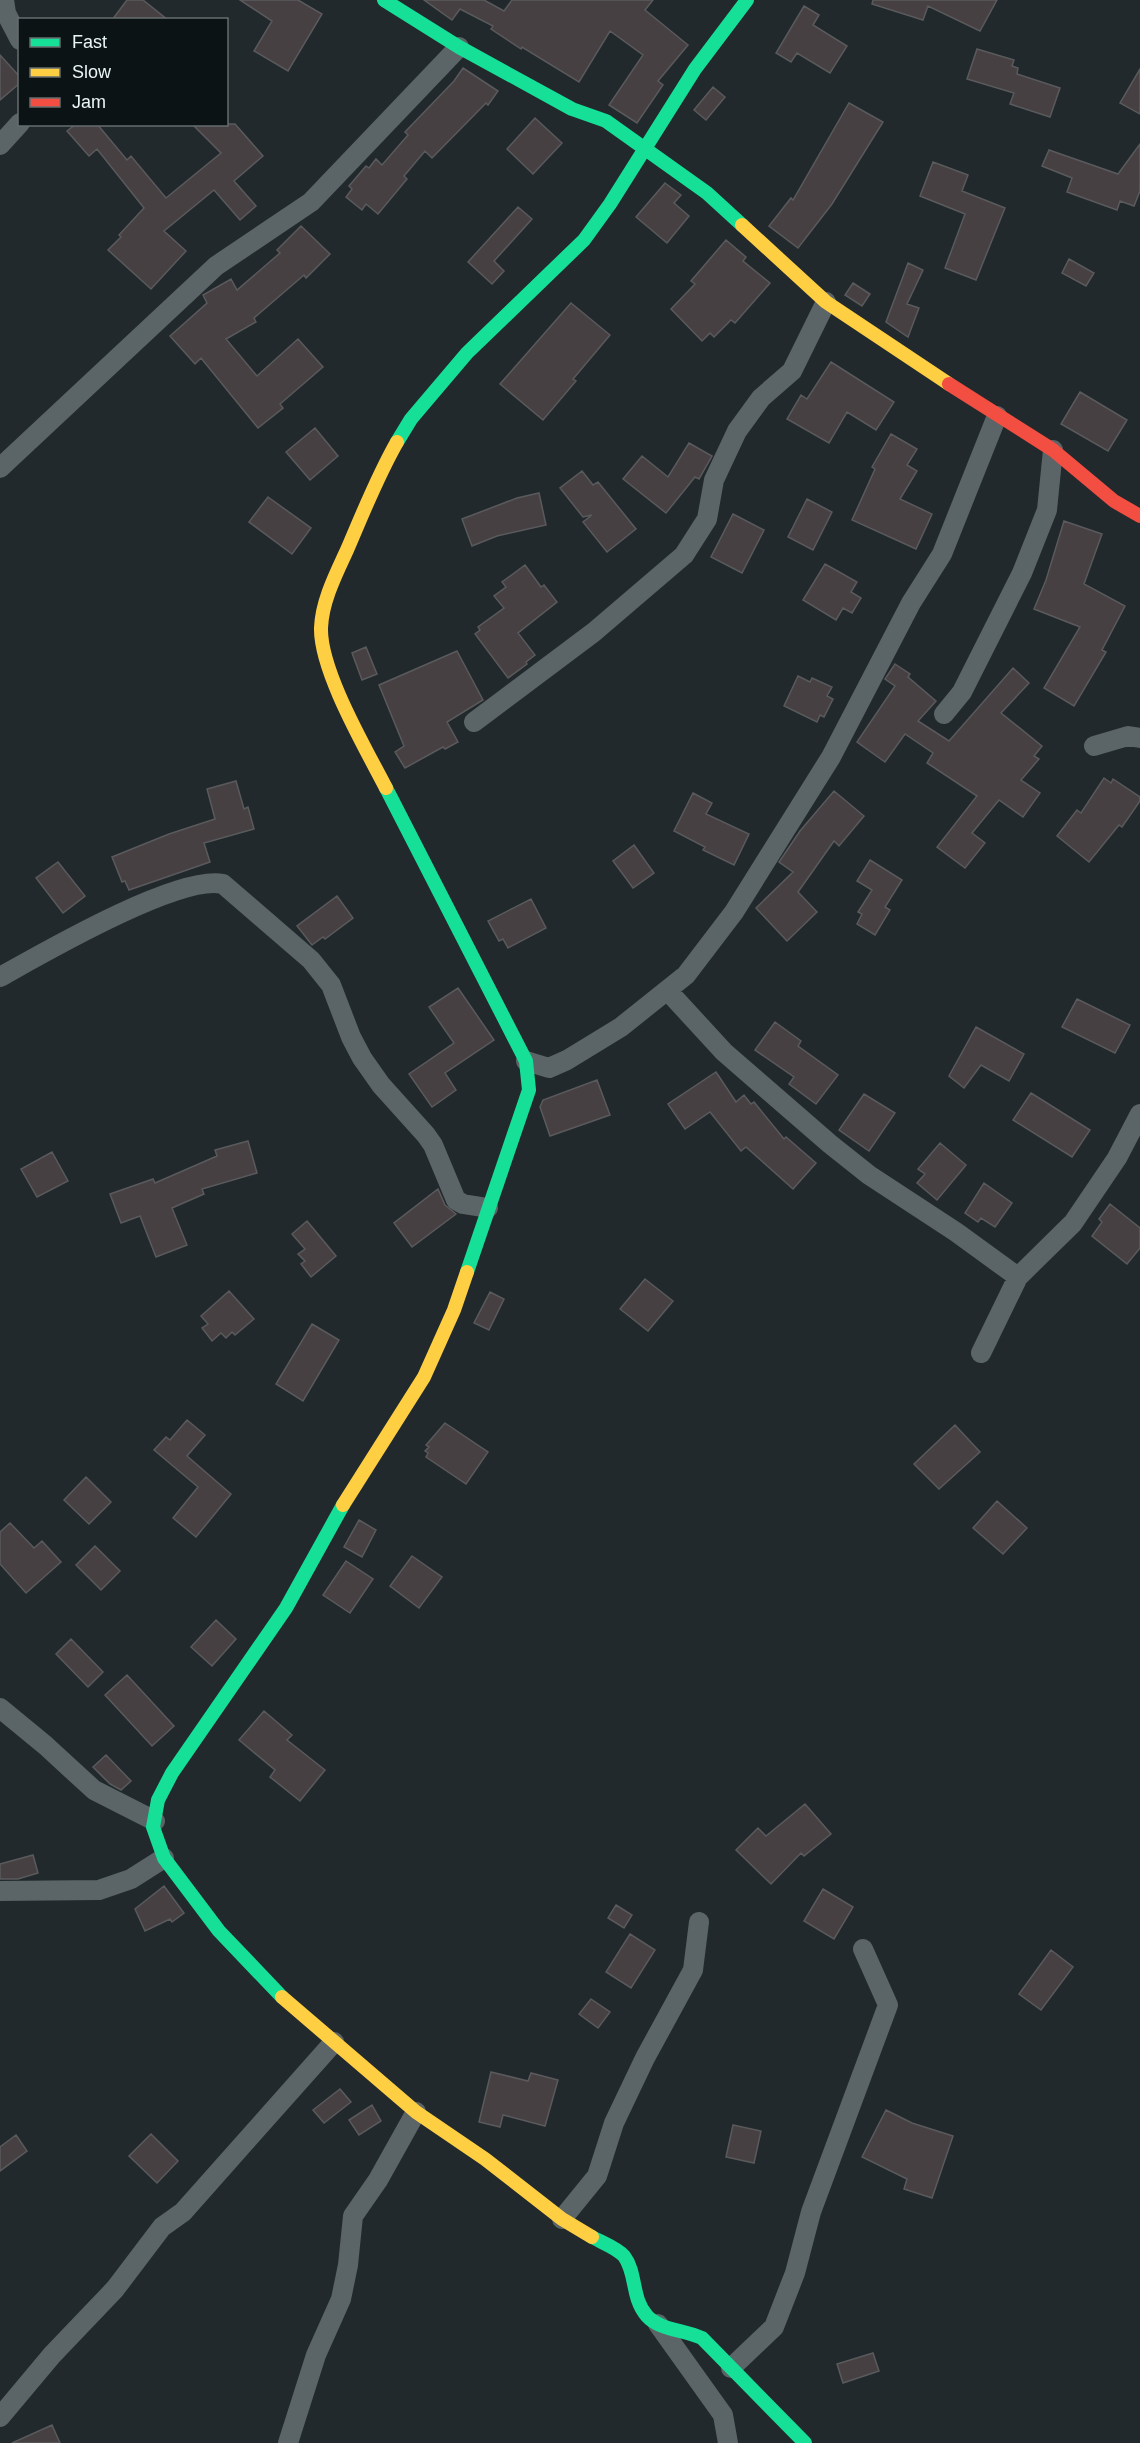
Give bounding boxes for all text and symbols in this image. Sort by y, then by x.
legend [18,18,228,126]
text: Fast [72,32,107,52]
text: Slow [72,62,112,82]
text: Jam [72,92,106,112]

